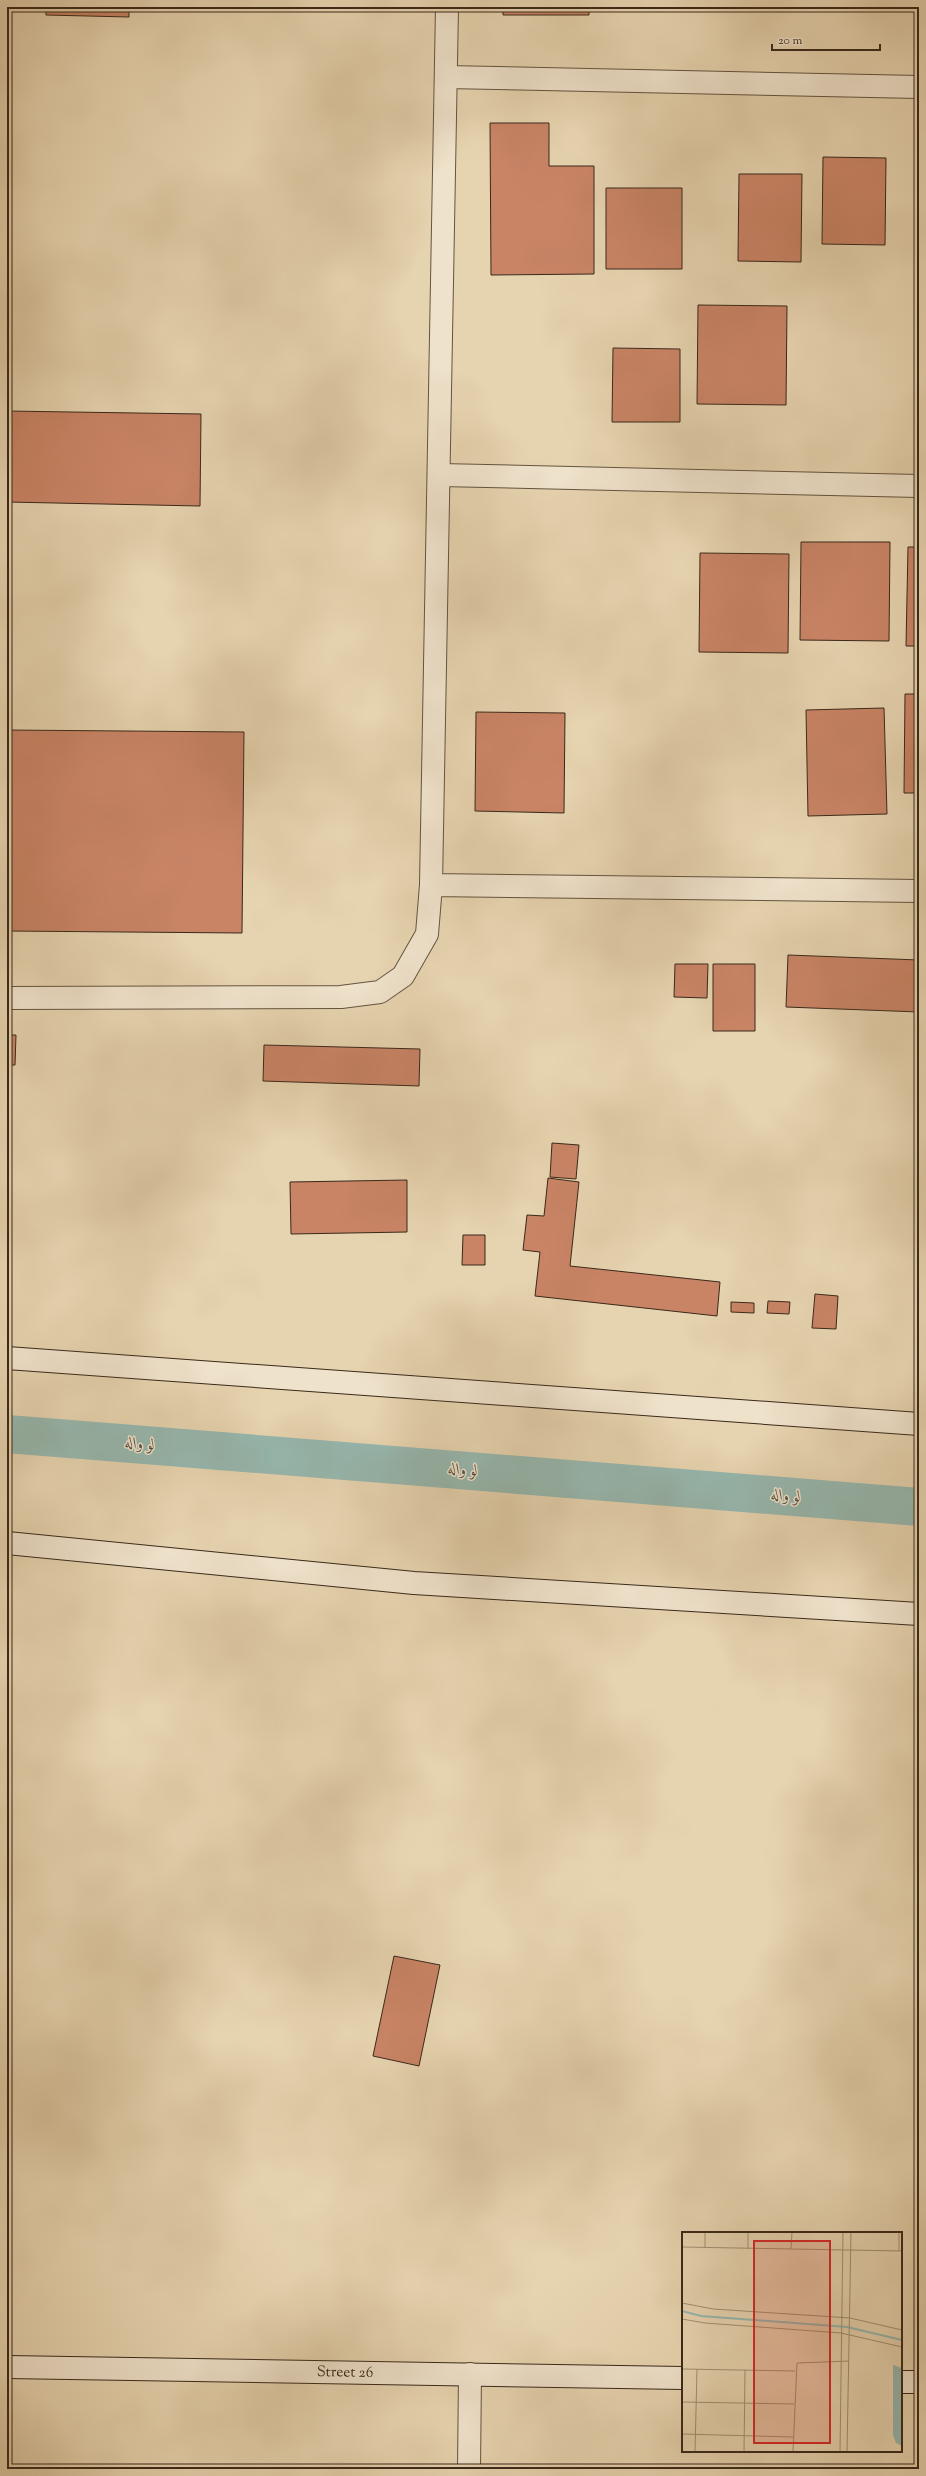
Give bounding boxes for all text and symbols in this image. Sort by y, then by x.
scale bar [772,26,880,52]
text: 20 m [778,32,803,50]
water label: لو واله [124,1432,156,1458]
water label: لو واله [447,1458,479,1484]
water label: لو واله [770,1484,802,1510]
inset map [682,2232,902,2452]
street label: Street 26 [317,2362,373,2383]

